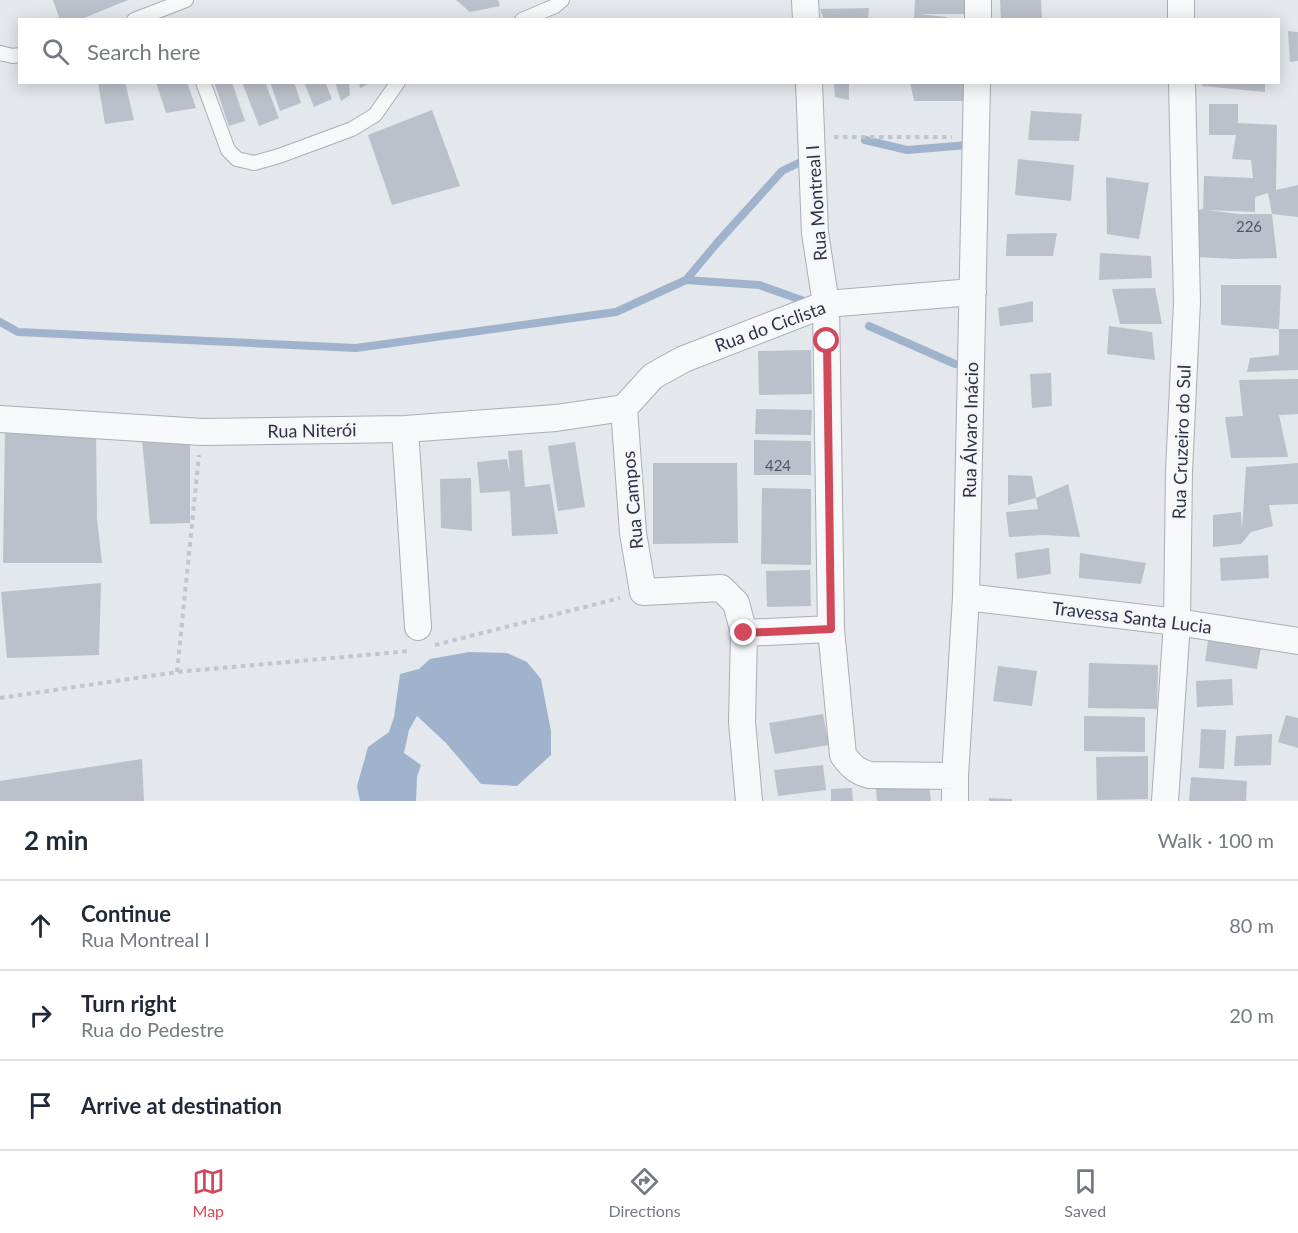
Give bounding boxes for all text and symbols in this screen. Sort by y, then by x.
search box [18,18,1280,84]
icon: search [39,35,72,68]
text: Search here [87,38,200,65]
street label: Rua Montreal I [801,144,831,262]
house number: 226 [1236,217,1262,235]
street label: Rua do Ciclista [712,296,828,356]
route start [813,327,839,353]
street label: Rua Álvaro Inácio [958,362,982,498]
street label: Rua Cruzeiro do Sul [1167,364,1195,520]
street label: Rua Niterói [267,418,357,442]
street label: Rua Campos [617,450,647,550]
house number: 424 [765,456,791,474]
street label: Travessa Santa Lucia [1051,596,1213,638]
route end [730,619,756,645]
text: 2 min [24,824,88,856]
text: Walk · 100 m [1158,828,1274,852]
text: Continue [81,900,171,927]
icon: ahead [24,909,57,942]
text: 80 m [1229,913,1274,937]
text: Rua Montreal I [81,927,210,951]
text: Turn right [81,990,176,1017]
icon: right [24,999,57,1032]
text: 20 m [1229,1003,1274,1027]
text: Rua do Pedestre [81,1017,224,1041]
icon: arrive [24,1089,57,1122]
text: Arrive at destination [81,1092,282,1119]
tab: Map [192,1165,225,1220]
tab: Directions [608,1165,681,1220]
tab: Saved [1064,1165,1106,1220]

